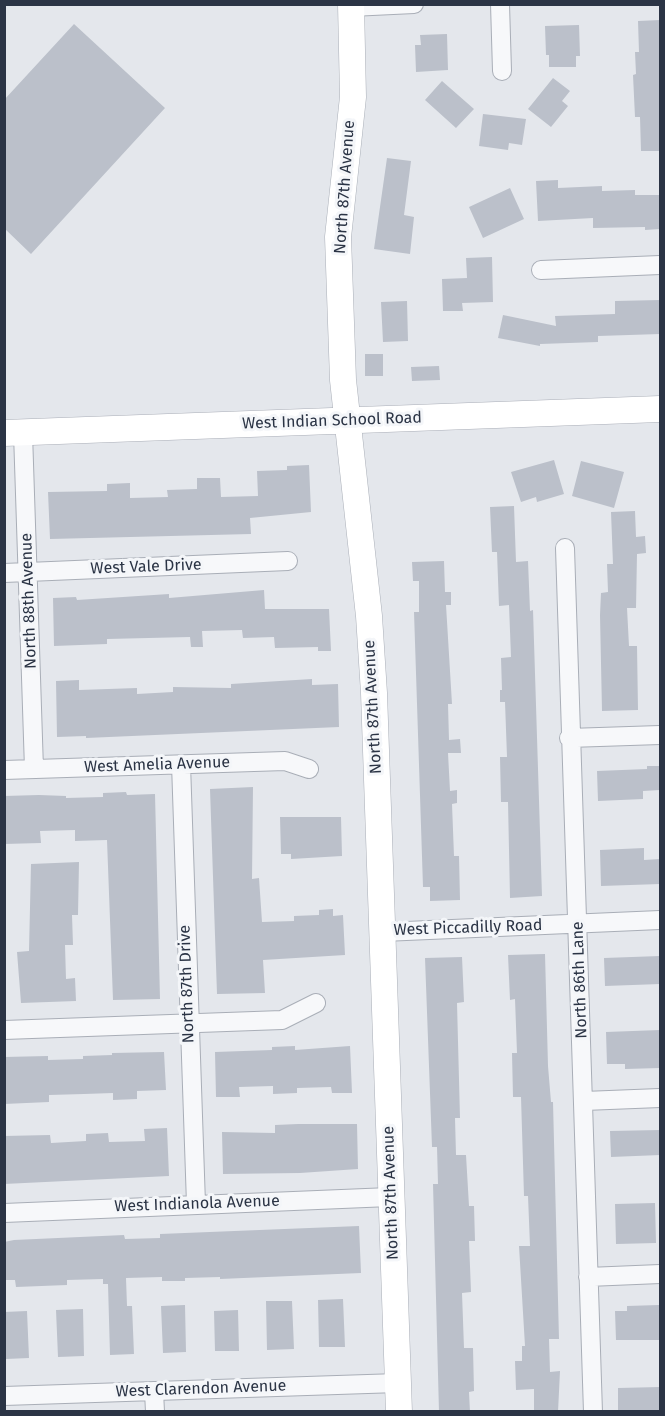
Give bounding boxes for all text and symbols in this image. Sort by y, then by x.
street label: North 87th Avenue [331,119,359,255]
street label: West Indian School Road [242,408,422,434]
street label: North 88th Avenue [17,533,41,669]
street label: West Vale Drive [90,555,202,579]
street label: North 87th Avenue [360,640,386,774]
street label: West Amelia Avenue [84,753,230,777]
street label: West Piccadilly Road [393,916,543,940]
street label: North 86th Lane [568,921,592,1039]
street label: North 87th Drive [175,924,199,1044]
street label: North 87th Avenue [379,1126,403,1260]
street label: West Indianola Avenue [114,1192,280,1216]
street label: West Clarendon Avenue [115,1376,287,1402]

